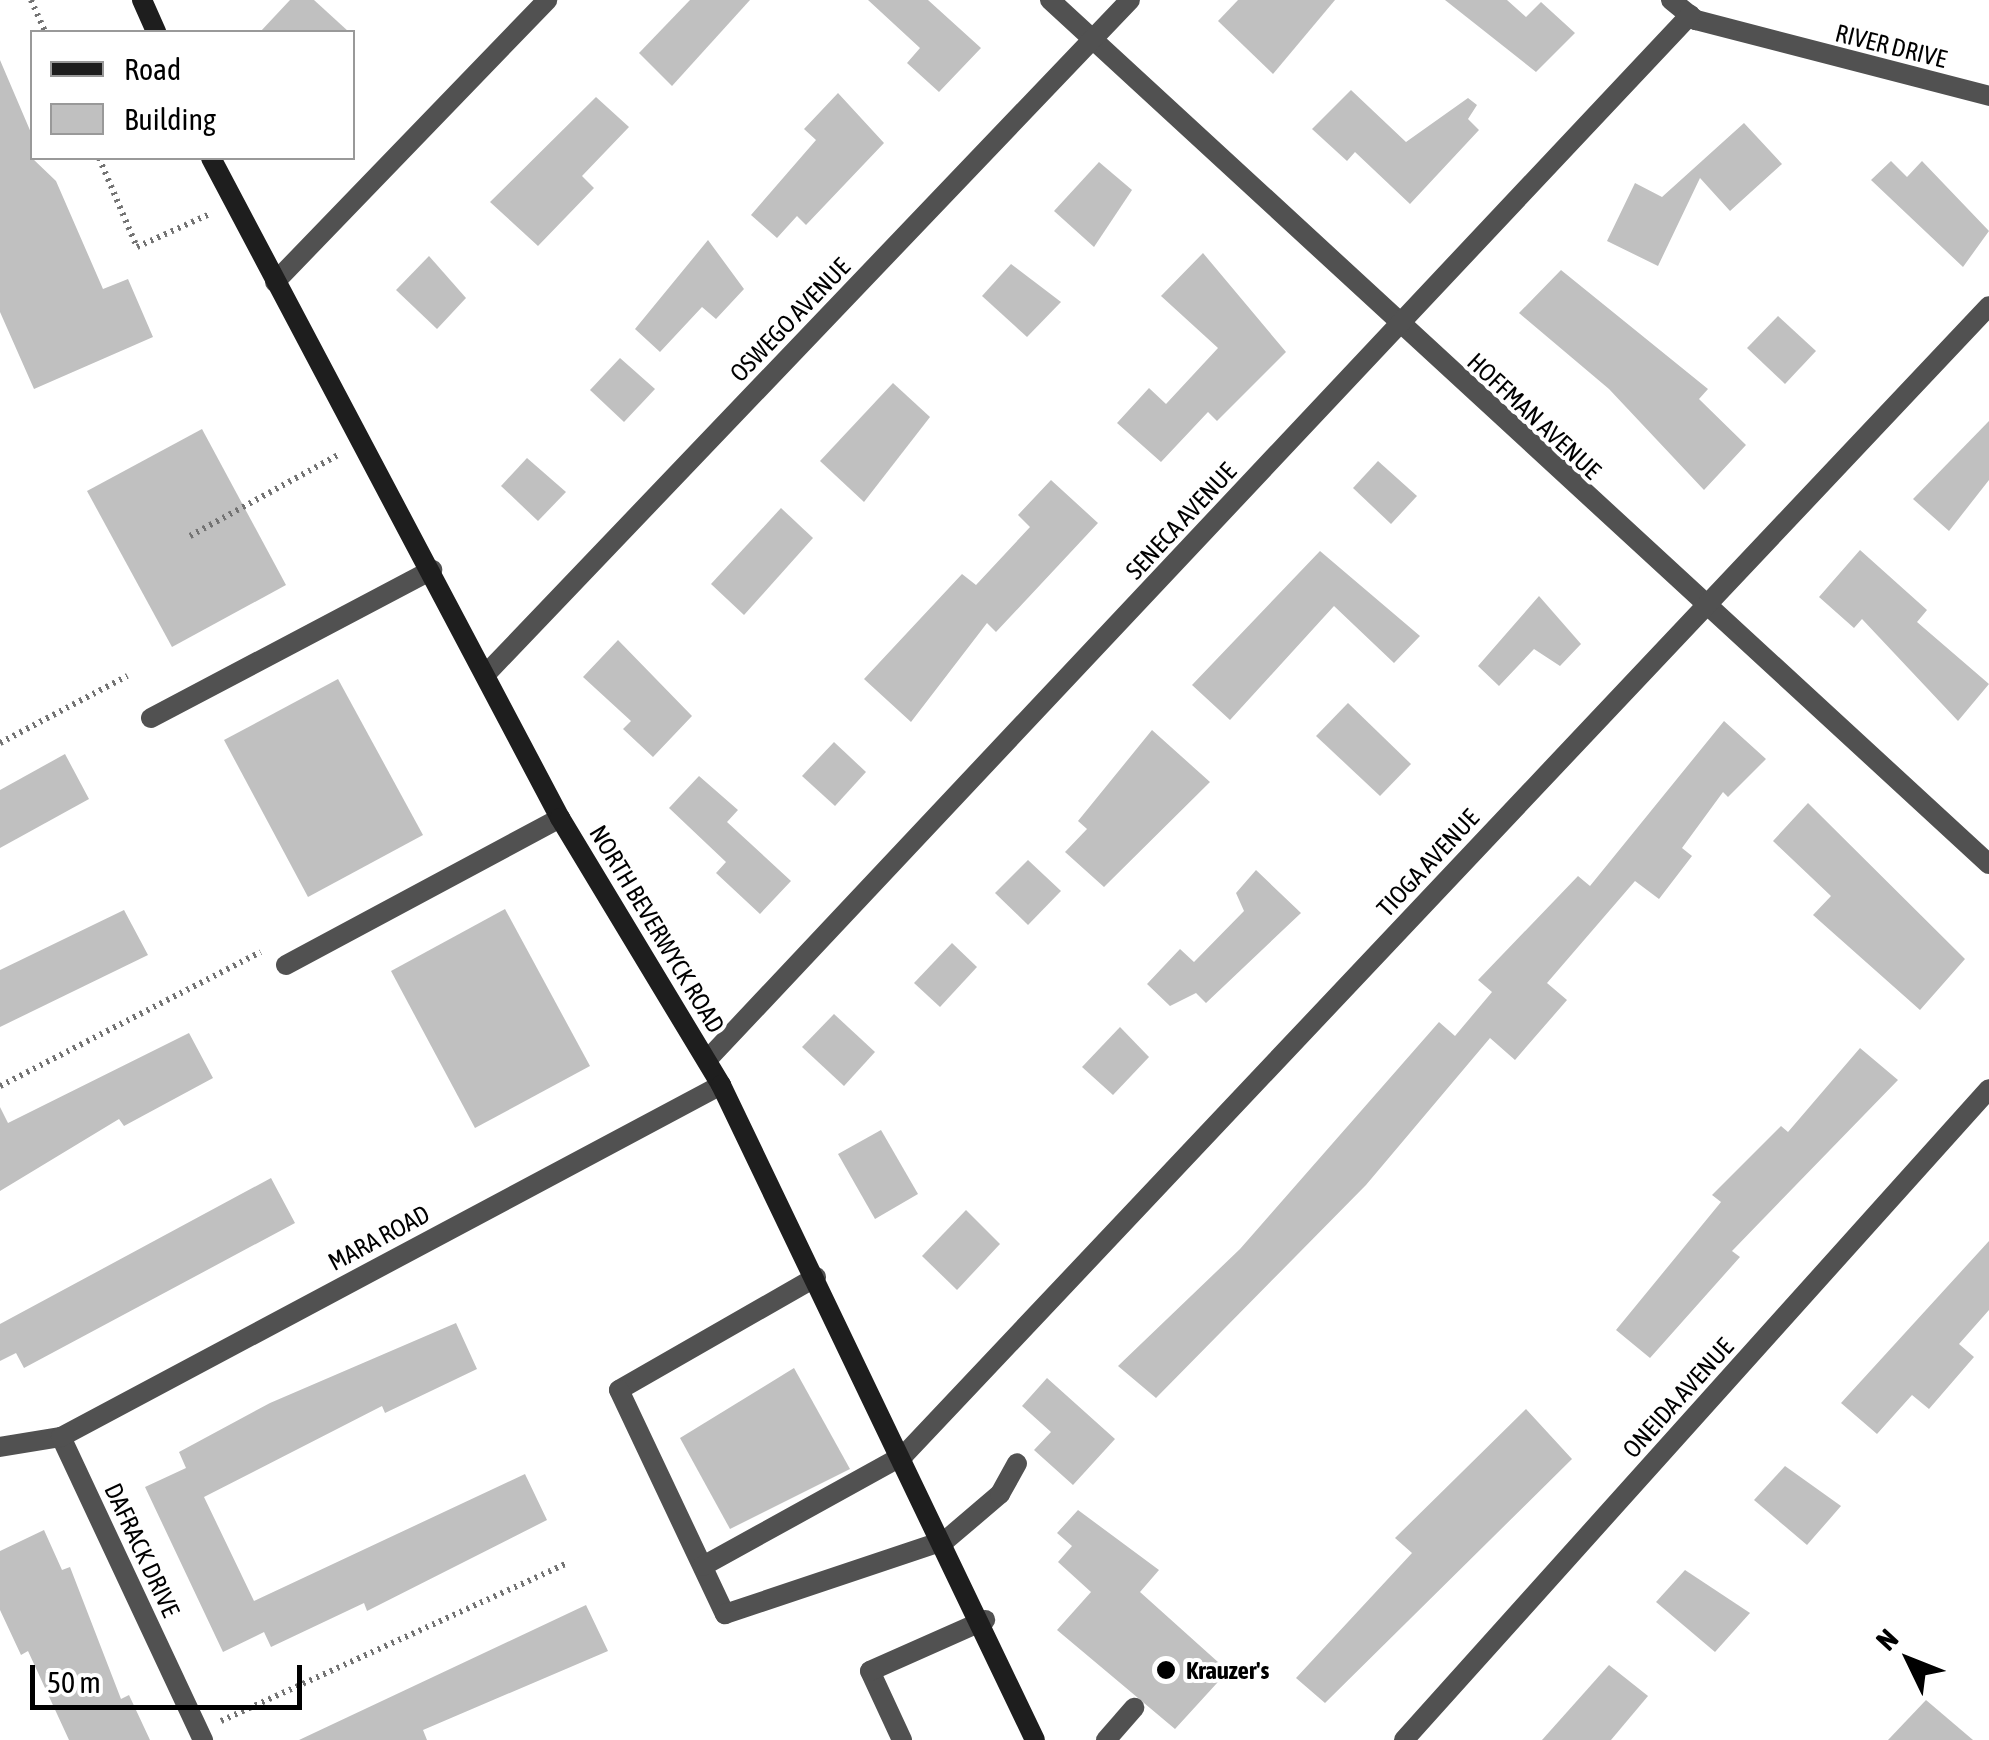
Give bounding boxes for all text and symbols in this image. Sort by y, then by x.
street label: RIVER DRIVE [1832,18,1950,74]
legend [30,30,355,160]
text: Road [124,52,181,86]
text: Building [124,102,216,136]
street label: OSWEGO AVENUE [724,252,856,388]
street label: HOFFMAN AVENUE [1461,347,1607,485]
street label: SENECA AVENUE [1119,457,1243,585]
street label: TIOGA AVENUE [1371,803,1485,923]
street label: NORTH BEVERWYCK ROAD [583,820,731,1038]
street label: MARA ROAD [323,1199,435,1277]
street label: ONEIDA AVENUE [1616,1332,1740,1464]
street label: DAFRACK DRIVE [98,1479,186,1621]
north arrow [1859,1610,1959,1710]
text: N [1870,1623,1904,1656]
scale bar [35,1645,308,1707]
place label: Krauzer's [1186,1655,1269,1685]
marker: Krauzer's [1155,1659,1177,1681]
text: 50 m [47,1665,101,1699]

